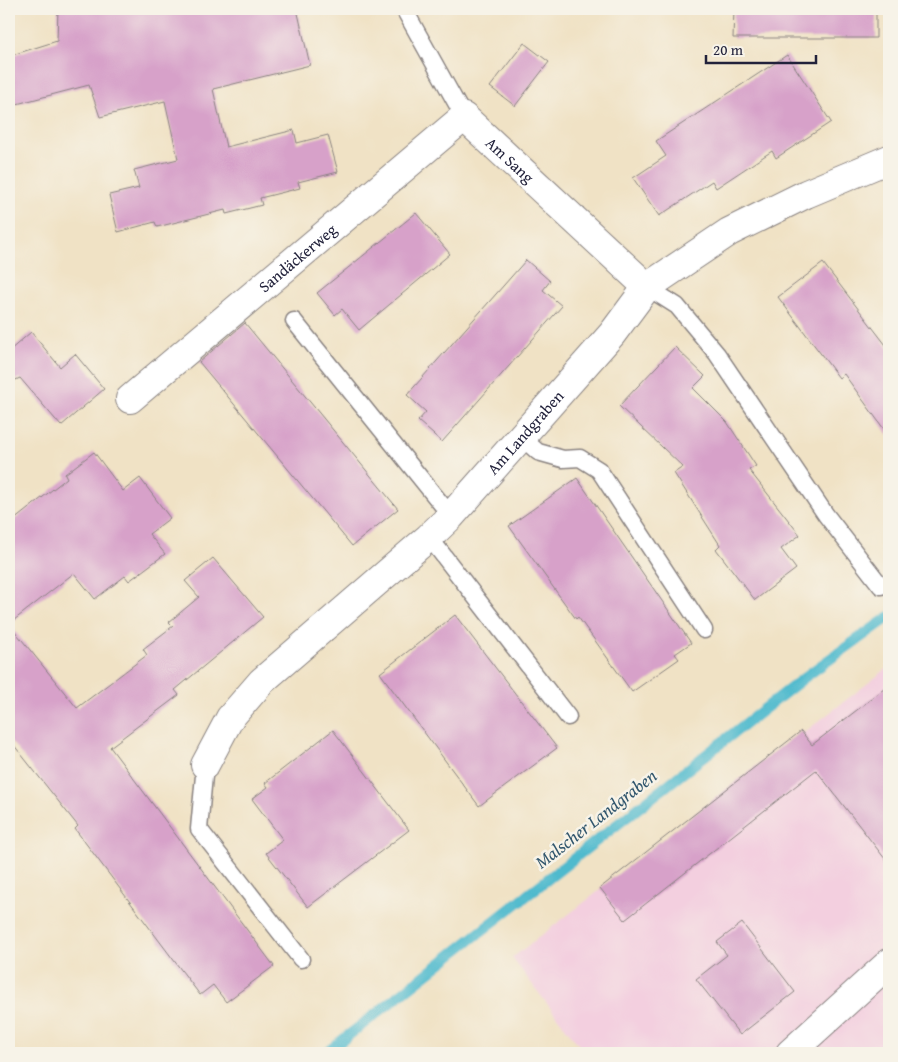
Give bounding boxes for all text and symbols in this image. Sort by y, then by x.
scale bar [706,32,816,64]
text: 20 m [713,39,744,60]
street label: Am Sang [480,131,540,189]
street label: Sandäckerweg [253,218,342,298]
street label: Am Landgraben [481,385,569,480]
water label: Malscher Landgraben [529,762,662,875]

